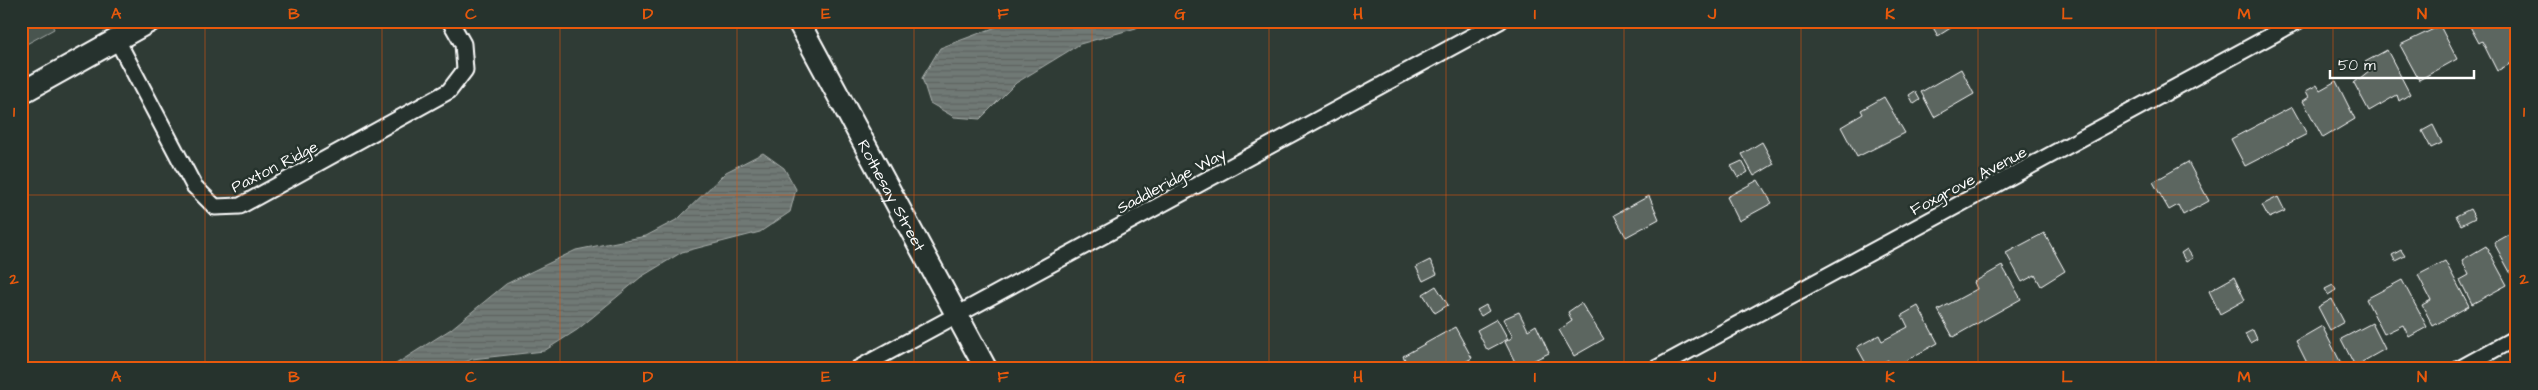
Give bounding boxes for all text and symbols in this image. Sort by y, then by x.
text: A [111,3,122,25]
text: B [288,3,300,25]
text: C [465,3,477,25]
text: D [643,3,654,25]
text: E [821,3,831,25]
text: F [997,3,1009,25]
text: G [1174,3,1186,25]
text: H [1353,3,1363,25]
text: I [1534,3,1536,25]
text: J [1707,3,1717,25]
text: K [1885,3,1895,25]
text: L [2061,3,2073,25]
text: M [2237,3,2251,25]
text: N [2417,3,2427,25]
scale bar [2330,48,2474,80]
text: 50 m [2338,55,2376,76]
text: 1 [13,101,16,123]
text: 1 [2523,101,2526,123]
street label: Paxton Ridge [227,135,322,199]
street label: Rothesay Street [852,136,931,256]
street label: Foxgrove Avenue [1906,141,2031,222]
street label: Saddleridge Way [1113,143,1231,220]
text: 2 [8,268,19,290]
text: 2 [2518,268,2529,290]
text: A [111,366,122,388]
text: B [288,366,300,388]
text: C [465,366,477,388]
text: D [643,366,654,388]
text: E [821,366,831,388]
text: F [997,366,1009,388]
text: G [1174,366,1186,388]
text: H [1353,366,1363,388]
text: I [1534,366,1536,388]
text: J [1707,366,1717,388]
text: K [1885,366,1895,388]
text: L [2061,366,2073,388]
text: M [2237,366,2251,388]
text: N [2417,366,2427,388]

